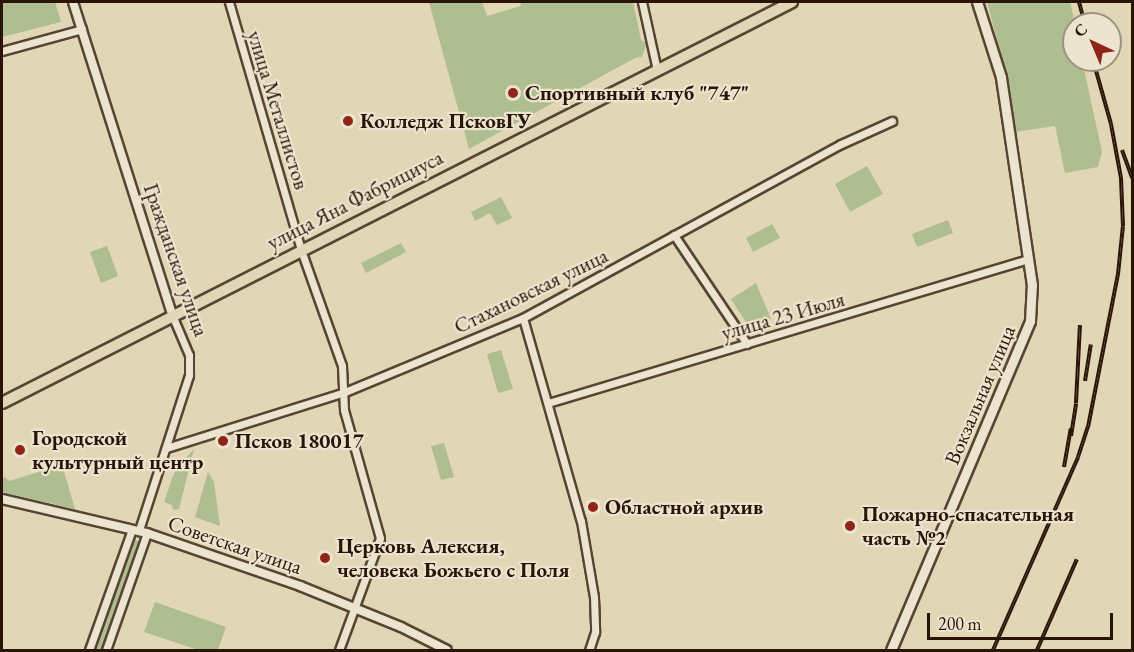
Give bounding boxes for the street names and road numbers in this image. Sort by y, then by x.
street label: улица Металлистов [242,28,314,192]
street label: улица Яна Фабрициуса [263,145,447,255]
street label: Гражданская улица [138,180,214,340]
street label: Стахановская улица [450,243,612,339]
street label: улица 23 Июля [718,286,848,346]
street label: Вокзальная улица [939,321,1021,469]
street label: Советская улица [165,510,305,580]

